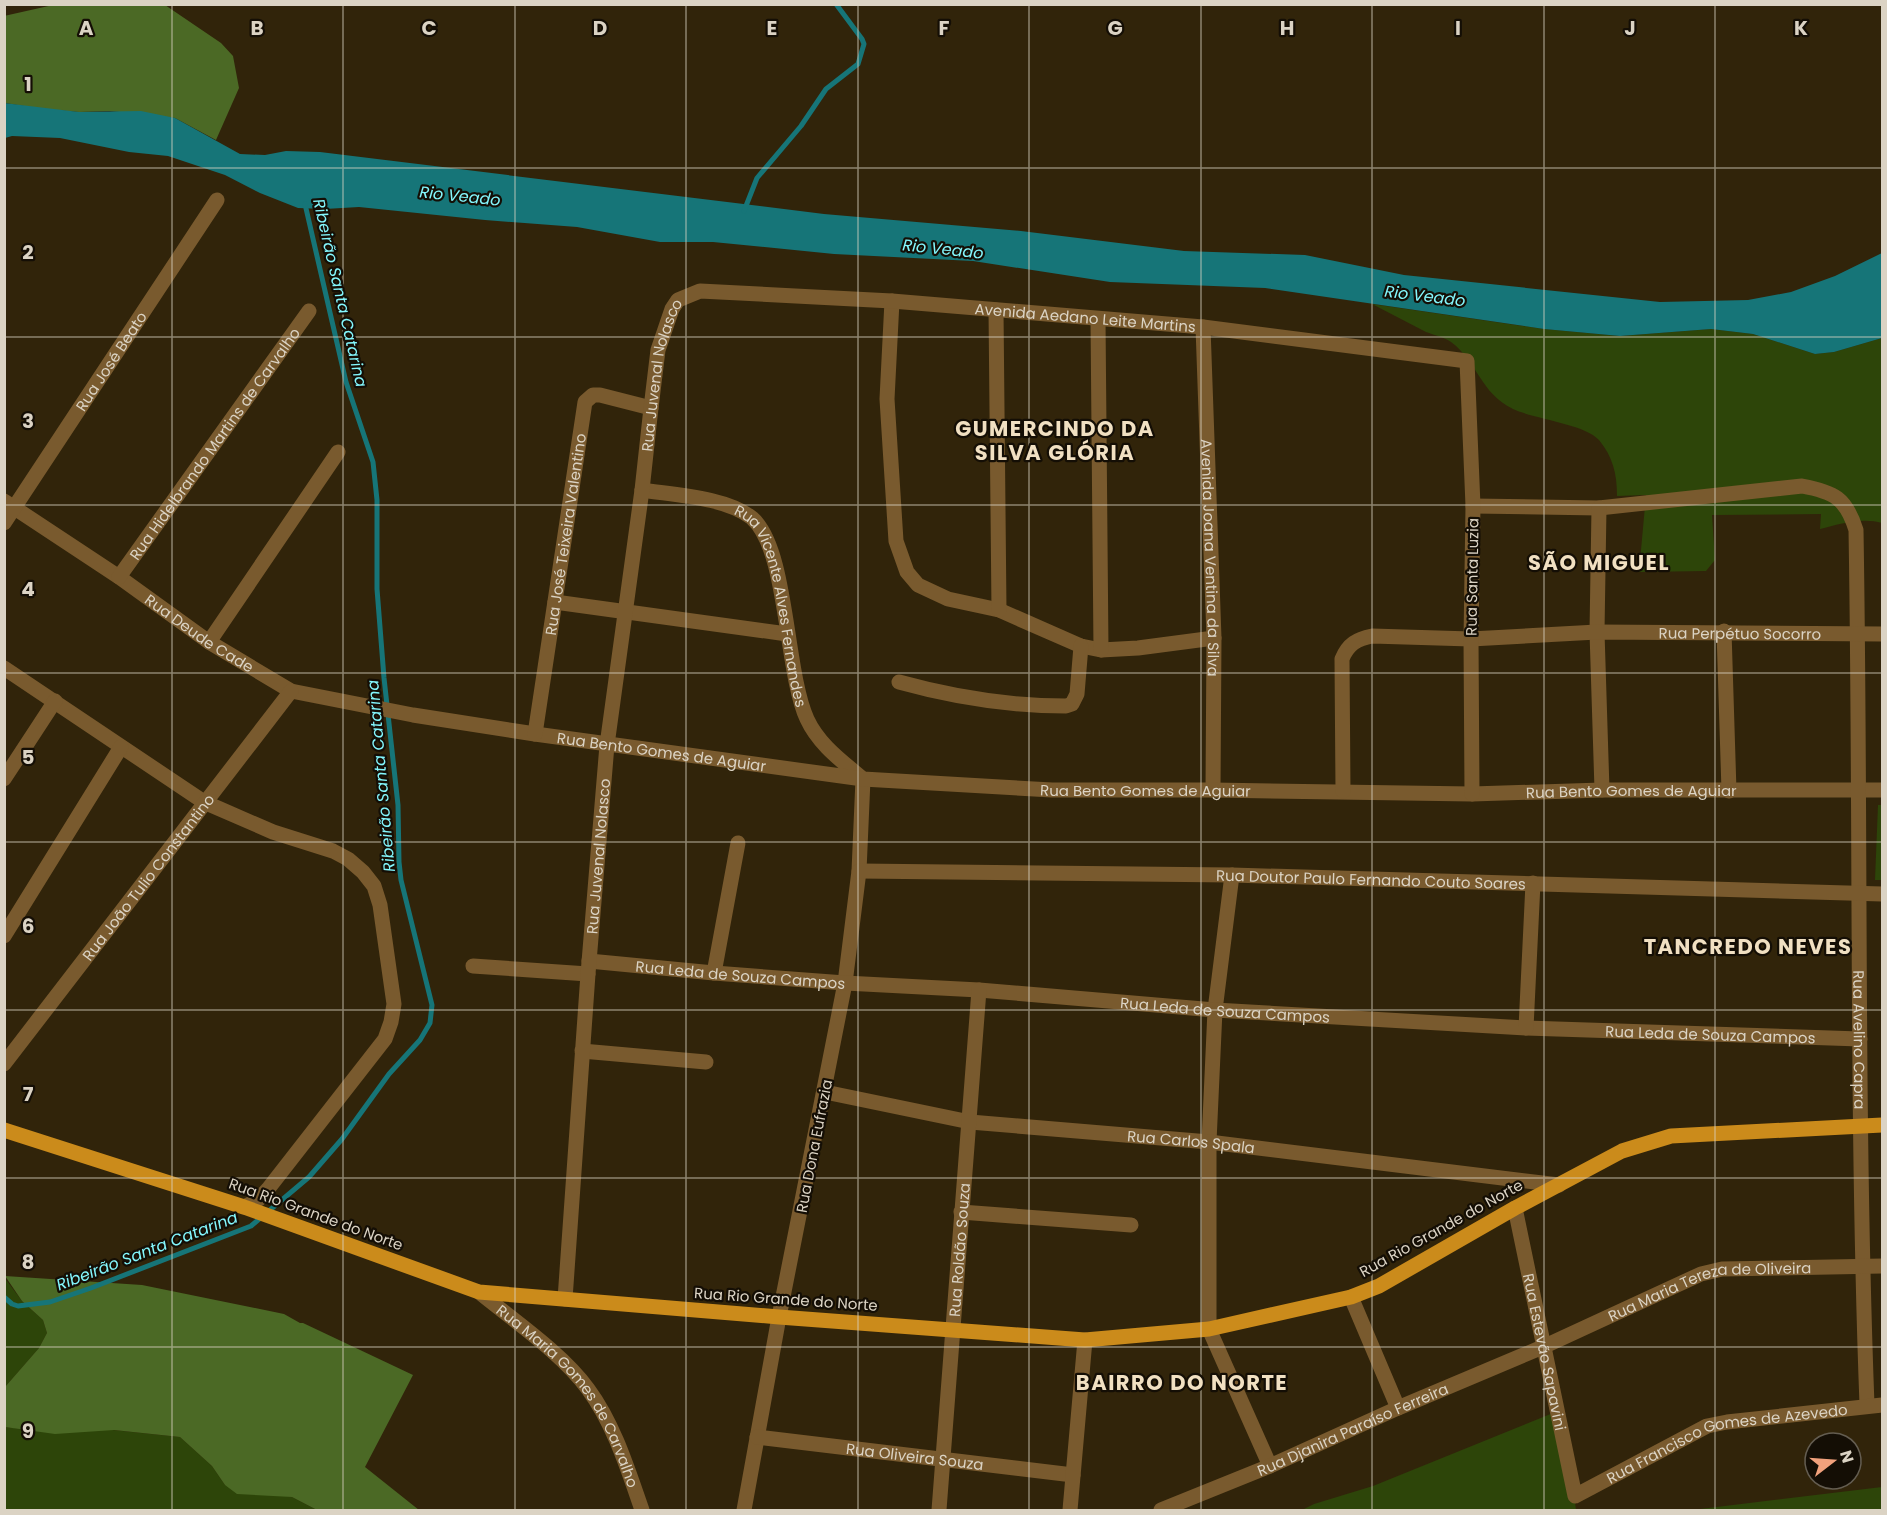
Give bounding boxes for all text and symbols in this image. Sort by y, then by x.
text: A [79,14,94,42]
text: B [250,14,264,42]
text: C [421,14,437,42]
text: D [593,14,607,42]
text: E [767,14,777,42]
text: F [939,14,950,42]
text: G [1107,14,1123,42]
text: H [1280,14,1294,42]
text: I [1455,14,1461,42]
text: J [1624,14,1636,42]
text: K [1794,14,1808,42]
text: 1 [24,70,32,98]
water label: Rio Veado [418,180,502,212]
water label: Ribeirão Santa Catarina [307,197,373,390]
water label: Rio Veado [901,233,985,265]
text: 2 [22,238,34,266]
water label: Rio Veado [1383,280,1467,312]
street label: Rua Juvenal Nolasco [636,294,687,452]
street label: Avenida Aedano Leite Martins [974,297,1197,337]
street label: Rua José Beato [70,307,151,415]
street label: Rua Hidelbrando Martins de Carvalho [124,323,305,564]
text: 3 [22,407,34,435]
district label: GUMERCINDO DA SILVA GLÓRIA [955,414,1155,467]
street label: Rua José Teixeira Valentino [540,432,591,637]
street label: Avenida Joana Ventina da Silva [1196,439,1224,677]
street label: Rua Vicente Alves Fernandes [731,499,812,710]
street label: Rua Santa Luzia [1460,518,1484,636]
district label: SÃO MIGUEL [1528,548,1670,577]
text: 4 [21,575,35,603]
street label: Rua Deude Cade [141,589,258,677]
street label: Rua Perpétuo Socorro [1659,622,1821,644]
water label: Ribeirão Santa Catarina [361,679,401,873]
street label: Rua Bento Gomes de Aguiar [556,727,768,776]
text: 5 [22,743,35,771]
street label: Rua Juvenal Nolasco [581,778,615,935]
street label: Rua Bento Gomes de Aguiar [1039,779,1251,801]
street label: Rua Bento Gomes de Aguiar [1526,780,1737,803]
street label: Rua João Tulio Constantino [77,789,219,965]
street label: Rua Doutor Paulo Fernando Couto Soares [1216,864,1526,894]
text: 6 [22,912,34,940]
district label: TANCREDO NEVES [1644,932,1852,961]
street label: Rua Leda de Souza Campos [635,955,846,993]
street label: Rua Avelino Capra [1849,970,1871,1109]
street label: Rua Leda de Souza Campos [1119,992,1331,1027]
street label: Rua Leda de Souza Campos [1605,1020,1816,1048]
street label: Rua Dona Eufrazia [791,1078,837,1214]
text: 7 [23,1080,34,1108]
street label: Rua Carlos Spala [1126,1125,1256,1158]
street label: Rua Rio Grande do Norte [226,1173,406,1255]
street label: Rua Rio Grande do Norte [1355,1174,1527,1282]
street label: Rua Roldão Souza [943,1182,975,1317]
water label: Ribeirão Santa Catarina [53,1206,241,1296]
text: 8 [22,1248,34,1276]
street label: Rua Maria Tereza de Oliveira [1604,1257,1811,1326]
street label: Rua Estevão Sapavini [1518,1271,1572,1432]
street label: Rua Rio Grande do Norte [693,1282,879,1316]
street label: Rua Maria Gomes de Carvalho [492,1299,644,1490]
district label: BAIRRO DO NORTE [1076,1368,1288,1397]
street label: Rua Djanira Paraíso Ferreira [1254,1378,1451,1481]
street label: Rua Francisco Gomes de Azevedo [1602,1398,1849,1488]
text: 9 [22,1417,34,1445]
north arrow [1803,1431,1863,1491]
street label: Rua Oliveira Souza [845,1437,985,1475]
text: N [1834,1448,1860,1466]

